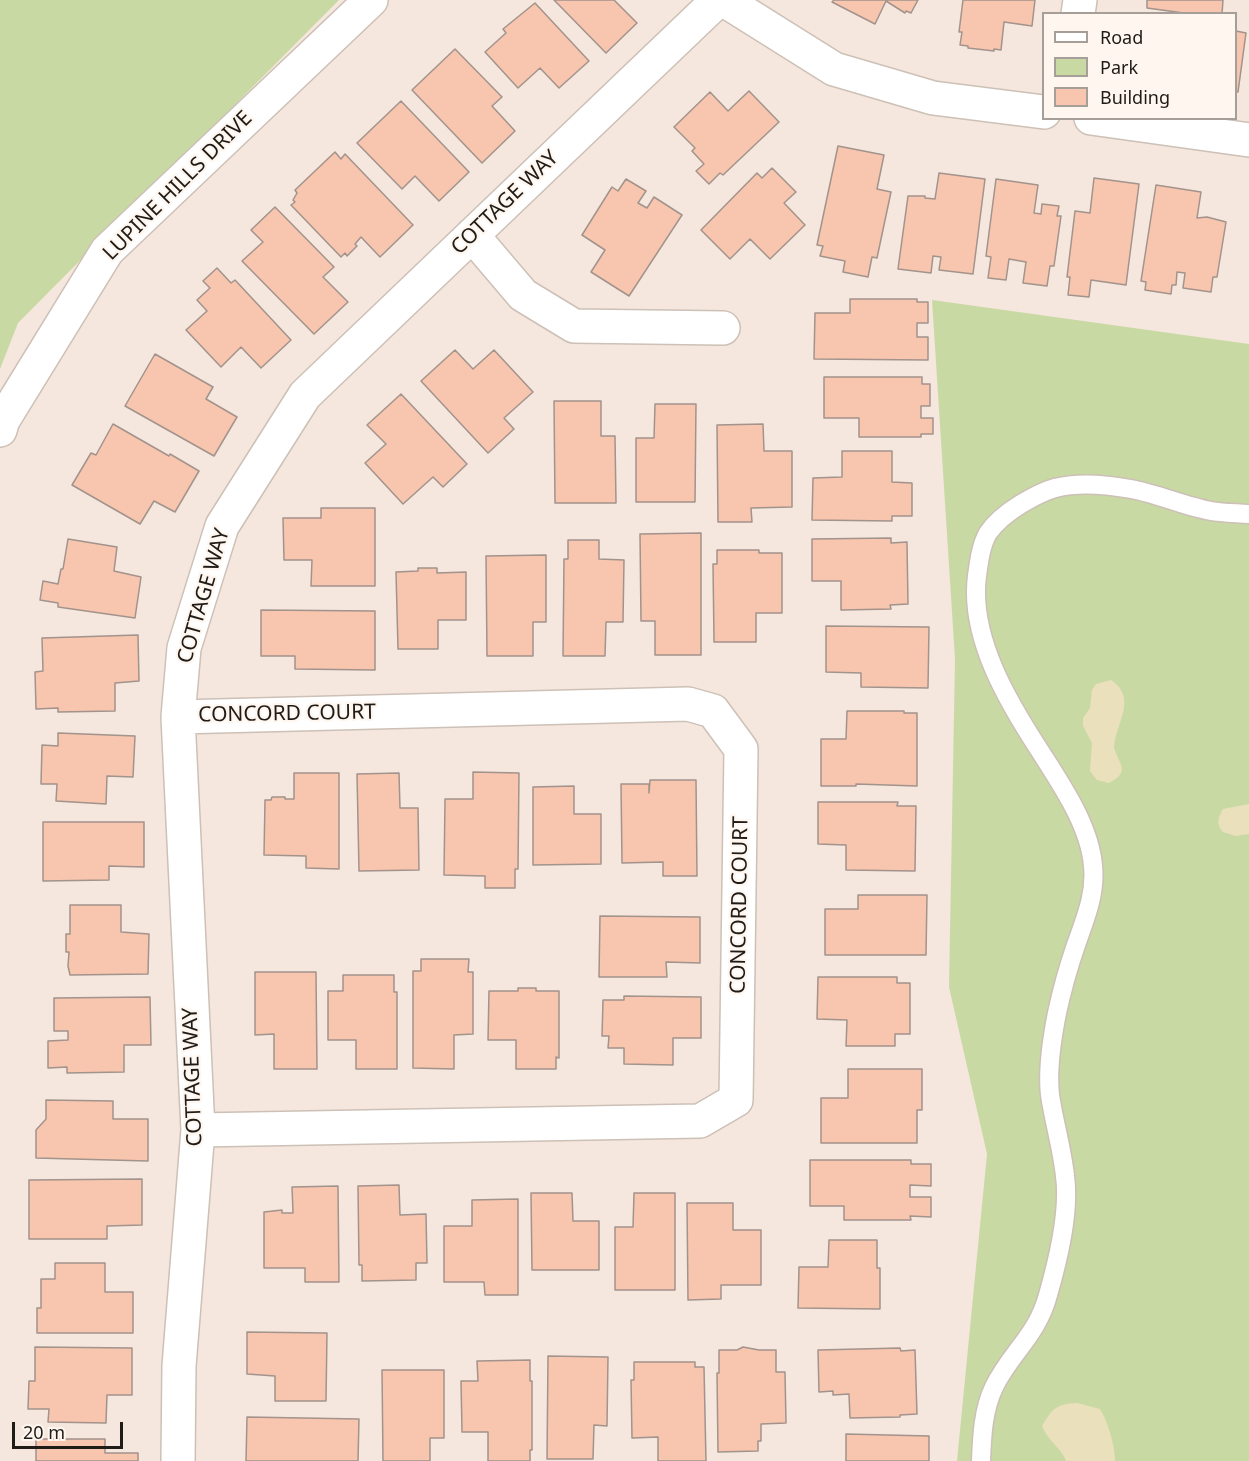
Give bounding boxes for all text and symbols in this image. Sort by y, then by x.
legend [1042,12,1237,120]
text: Road [1100,25,1143,49]
text: Park [1100,55,1138,79]
text: Building [1100,85,1170,109]
street label: LUPINE HILLS DRIVE [98,106,258,266]
street label: COTTAGE WAY [446,146,564,260]
street label: COTTAGE WAY [173,526,235,666]
street label: CONCORD COURT [198,700,376,728]
street label: CONCORD COURT [726,816,754,994]
street label: COTTAGE WAY [178,1007,208,1147]
scale bar [15,1410,126,1448]
text: 20 m [23,1420,65,1444]

